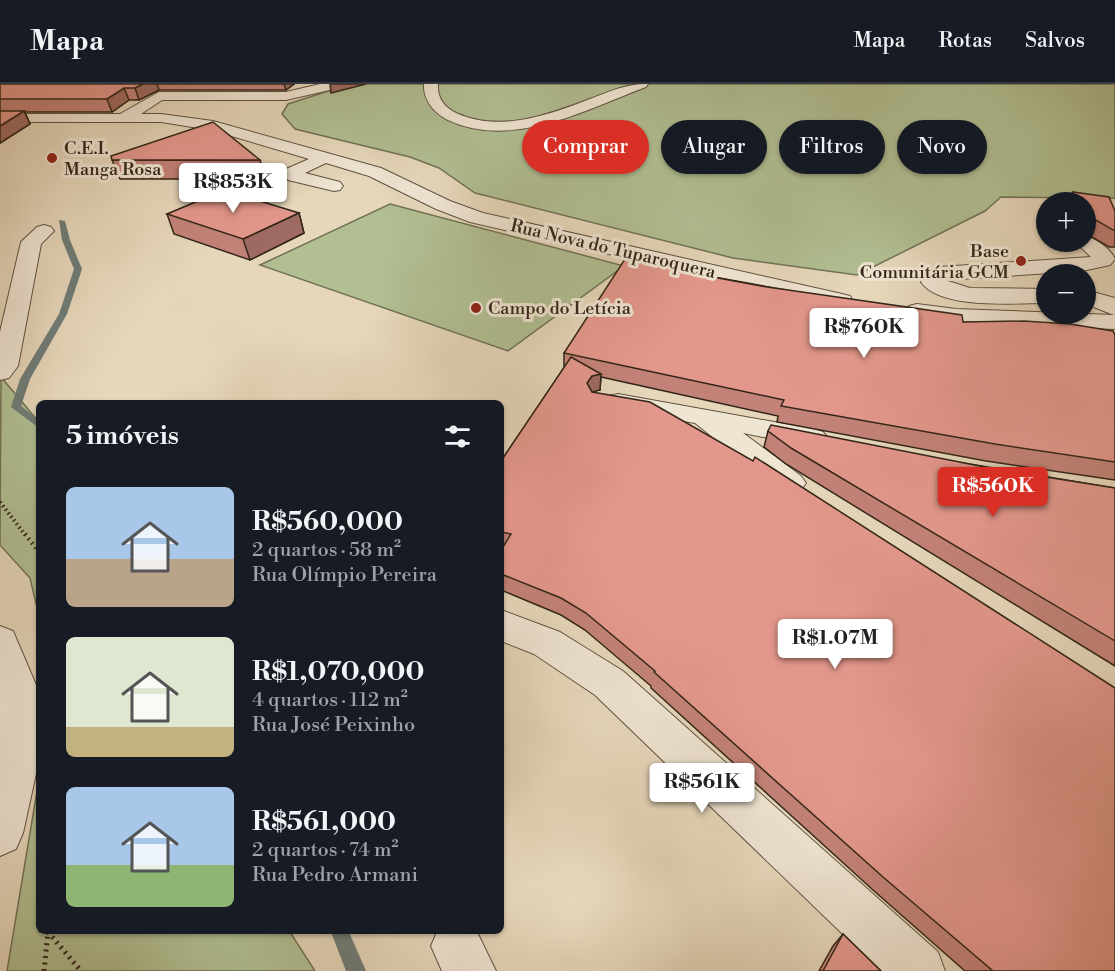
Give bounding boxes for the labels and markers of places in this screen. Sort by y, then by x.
place label: C.E.I. Manga Rosa [64,137,162,181]
marker: C.E.I. Manga Rosa [45,151,59,165]
pin: R$853K [184,163,282,214]
place label: Base Comunitária GCM [860,240,1009,284]
marker: Base Comunitária GCM [1014,254,1028,268]
place label: Campo do Letícia [488,297,632,320]
marker: Campo do Letícia [469,301,483,315]
pin: R$760K [815,308,913,359]
pin: R$560K [944,467,1042,518]
pin: R$1.07M [780,619,890,670]
pin: R$561K [653,763,751,814]

